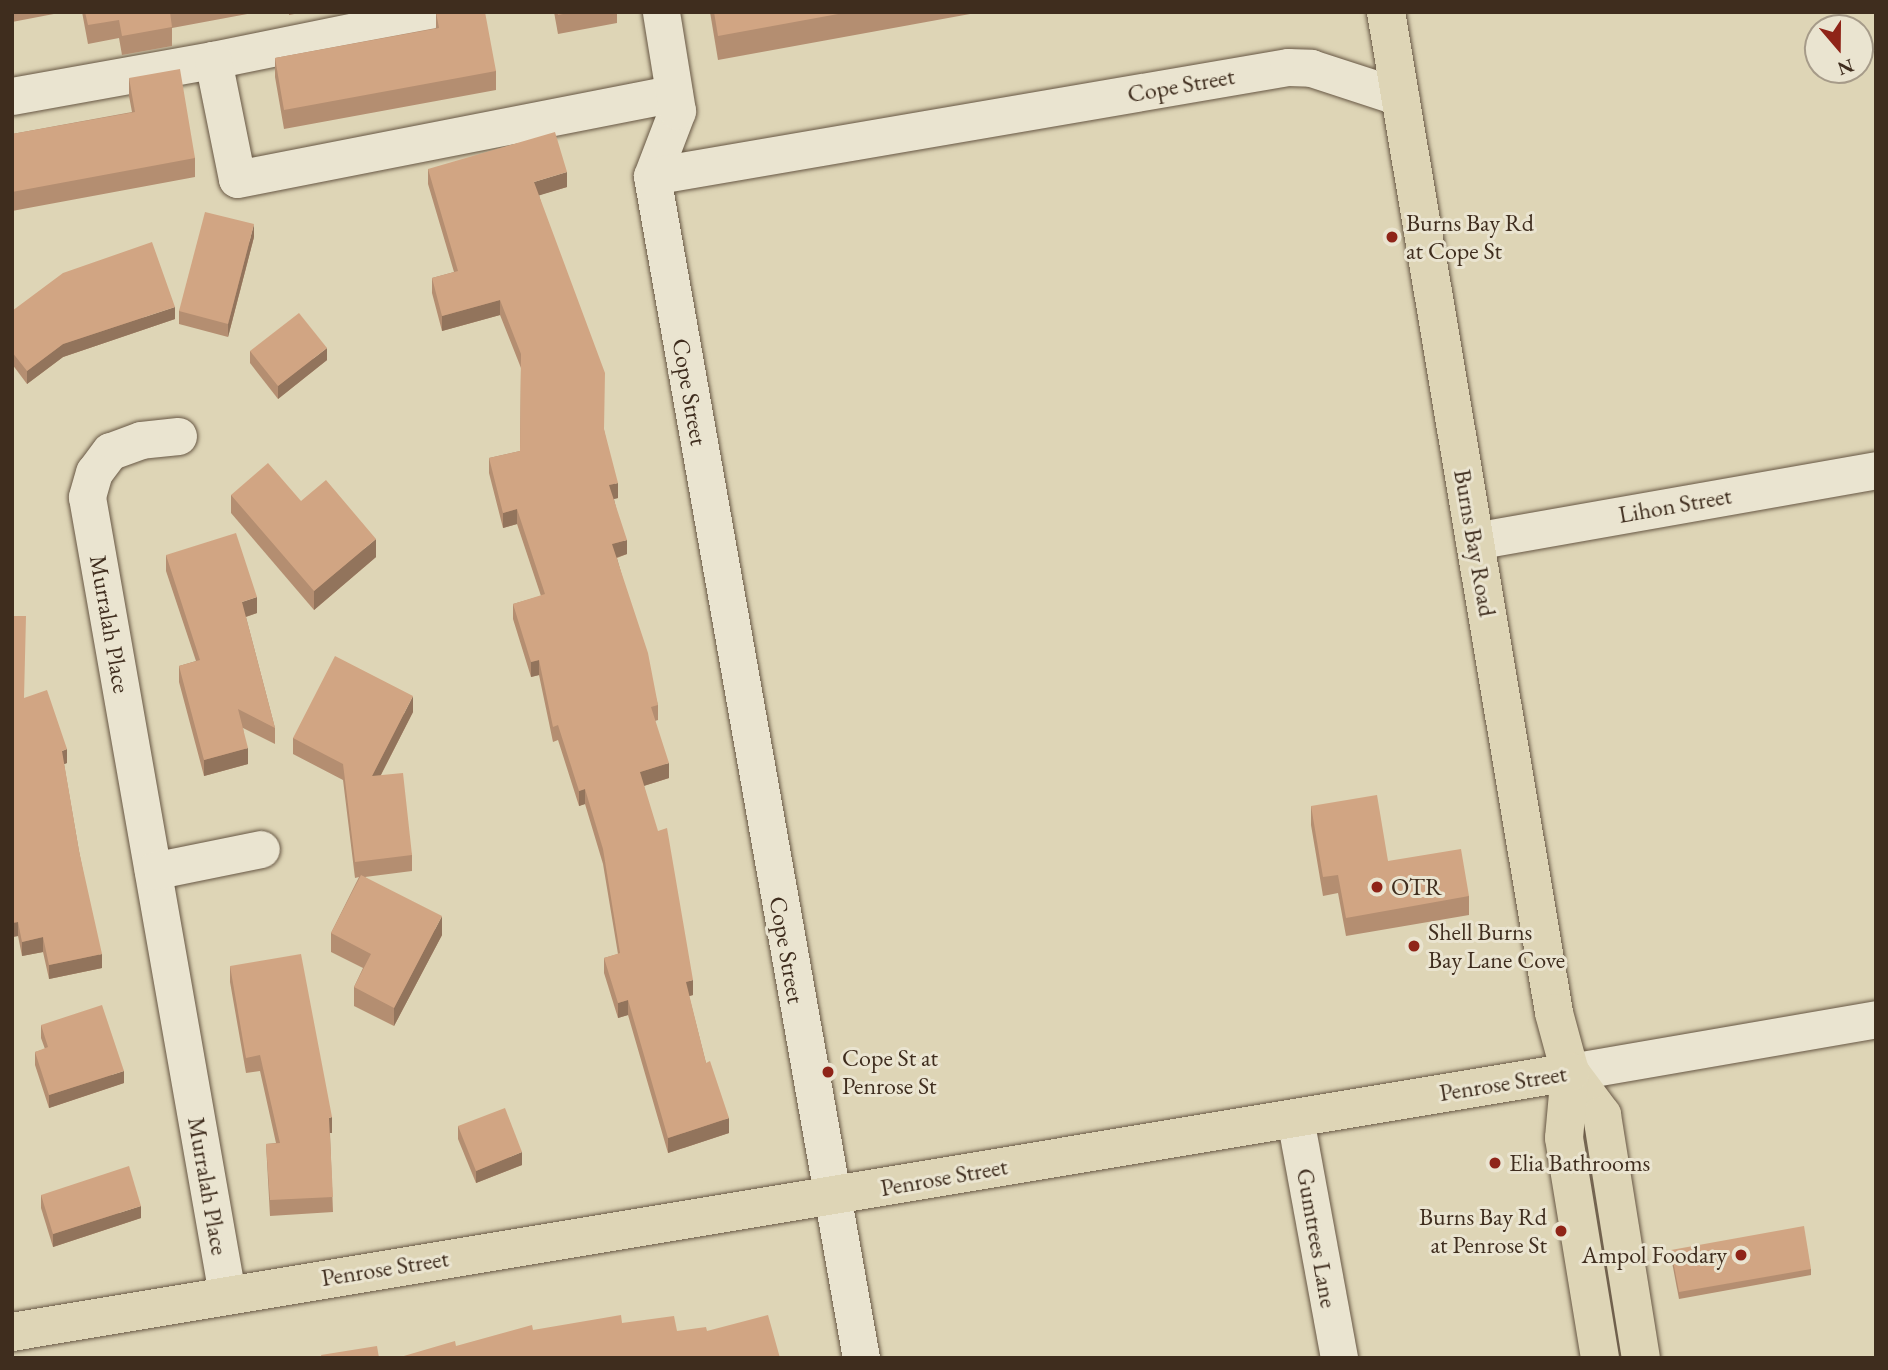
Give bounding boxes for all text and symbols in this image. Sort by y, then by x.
north arrow [1804,14,1874,84]
text: N [1834,53,1857,82]
street label: Cope Street [1125,61,1237,109]
place label: Burns Bay Rd at Cope St [1406,209,1534,265]
marker: Burns Bay Rd at Cope St [1384,229,1400,245]
street label: Cope Street [666,336,714,448]
street label: Burns Bay Road [1448,467,1502,619]
street label: Lihon Street [1616,481,1734,529]
street label: Murralah Place [84,553,136,695]
place label: OTR [1391,873,1442,901]
marker: OTR [1369,879,1385,895]
street label: Cope Street [763,894,811,1006]
place label: Shell Burns Bay Lane Cove [1428,918,1565,974]
marker: Shell Burns Bay Lane Cove [1406,938,1422,954]
place label: Cope St at Penrose St [842,1044,938,1100]
street label: Penrose Street [1437,1059,1569,1107]
marker: Cope St at Penrose St [820,1064,836,1080]
street label: Murralah Place [182,1115,234,1257]
place label: Elia Bathrooms [1509,1149,1650,1177]
street label: Penrose Street [878,1152,1010,1202]
marker: Elia Bathrooms [1487,1155,1503,1171]
street label: Gumtrees Lane [1291,1166,1343,1310]
place label: Burns Bay Rd at Penrose St [1419,1203,1547,1259]
marker: Burns Bay Rd at Penrose St [1553,1223,1569,1239]
place label: Ampol Foodary [1582,1241,1727,1269]
street label: Penrose Street [319,1244,451,1292]
marker: Ampol Foodary [1733,1247,1749,1263]

